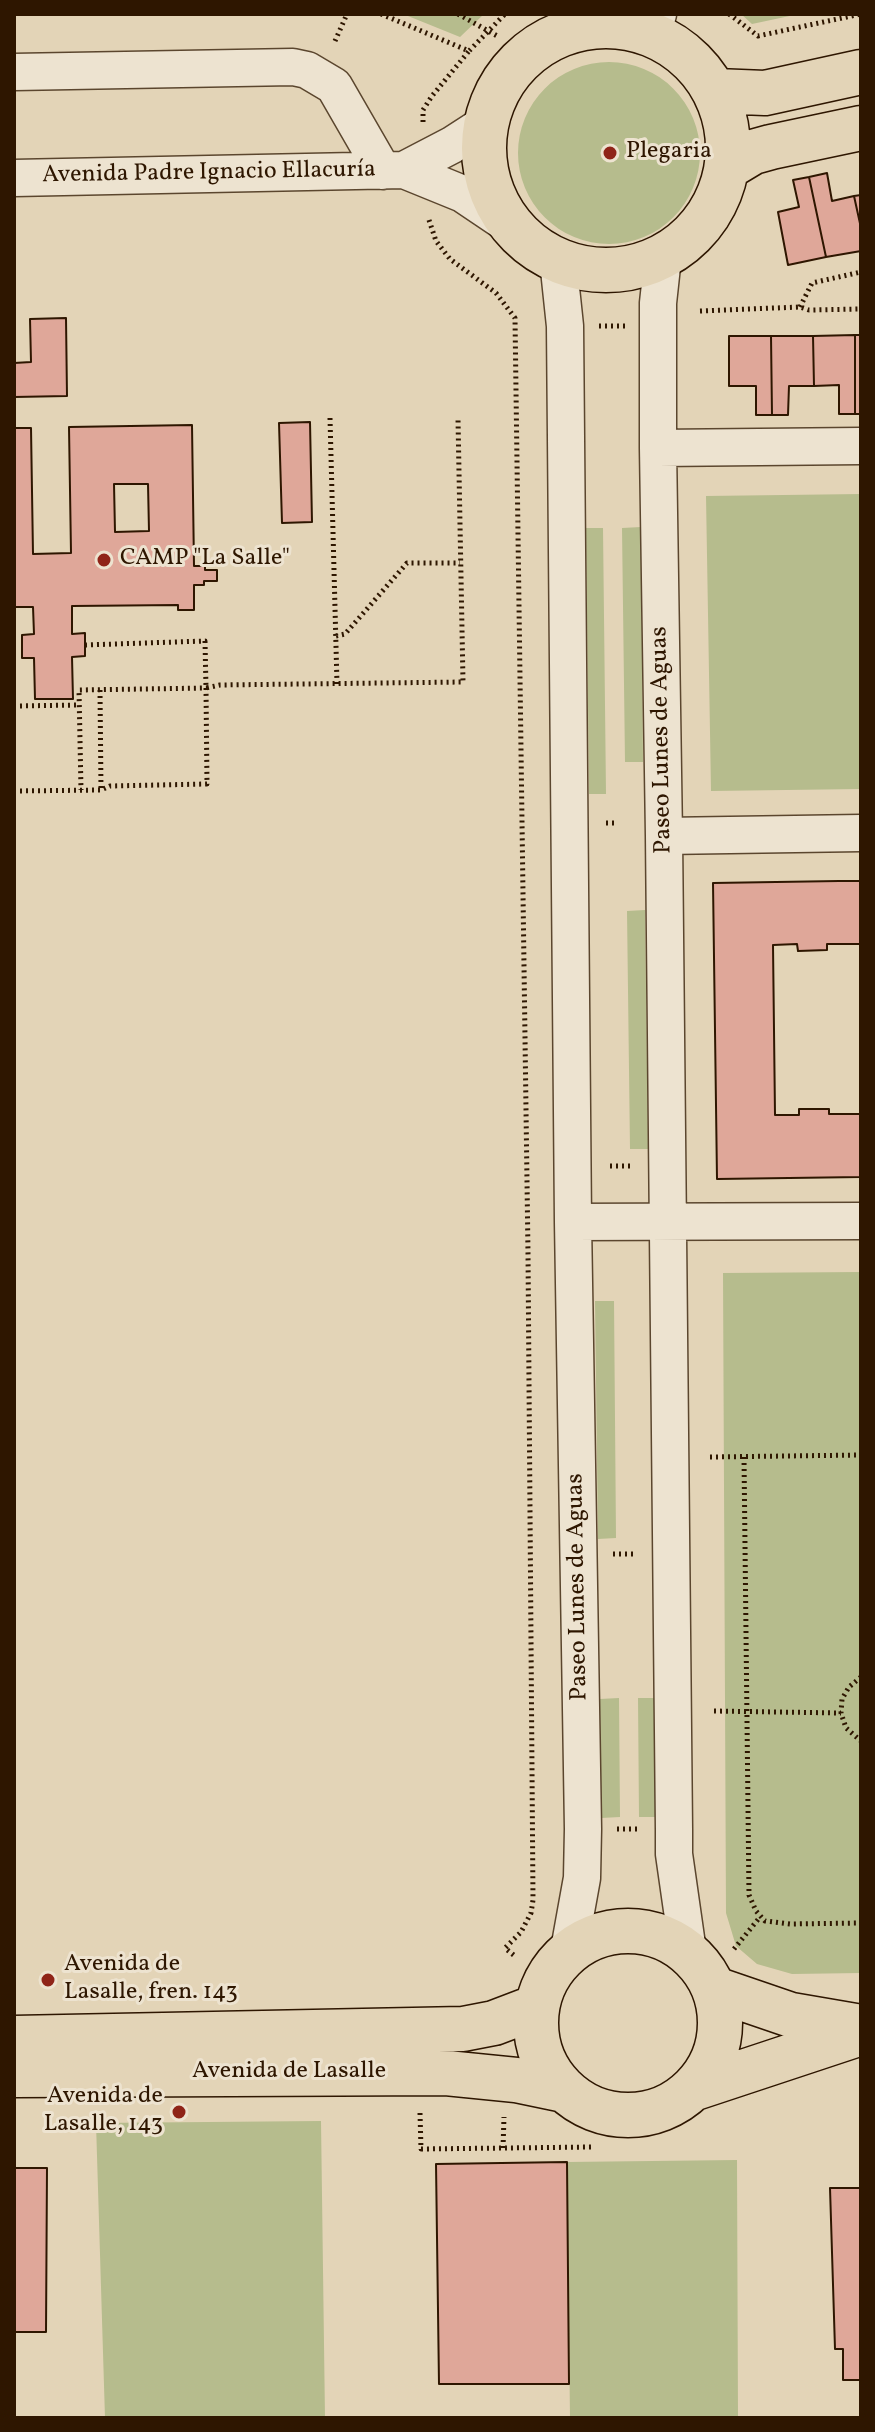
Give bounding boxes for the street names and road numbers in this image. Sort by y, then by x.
street label: Avenida Padre Ignacio Ellacuría [42,157,376,191]
street label: Paseo Lunes de Aguas [647,626,679,854]
street label: Paseo Lunes de Aguas [563,1473,595,1701]
street label: Avenida de Lasalle [192,2059,386,2087]

